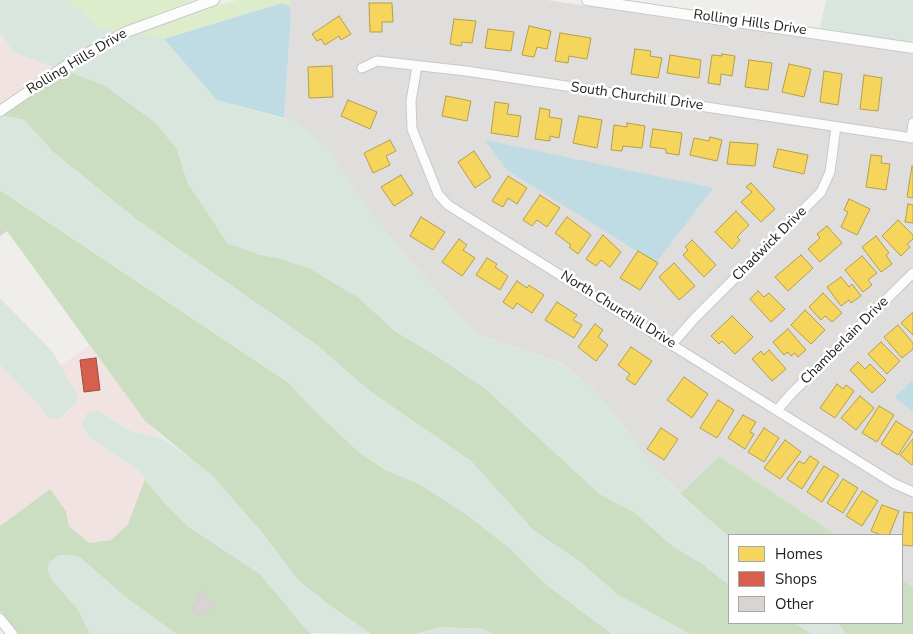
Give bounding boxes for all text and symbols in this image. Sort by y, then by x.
street label: Rolling Hills Drive [692,7,808,39]
street label: Rolling Hills Drive [24,25,130,99]
street label: South Churchill Drive [570,79,704,115]
street label: Chadwick Drive [729,203,811,285]
street label: North Churchill Drive [557,268,679,352]
street label: Chamberlain Drive [798,294,892,388]
legend [728,534,903,624]
text: Homes [775,544,823,564]
text: Shops [775,569,817,589]
text: Other [775,594,814,614]

